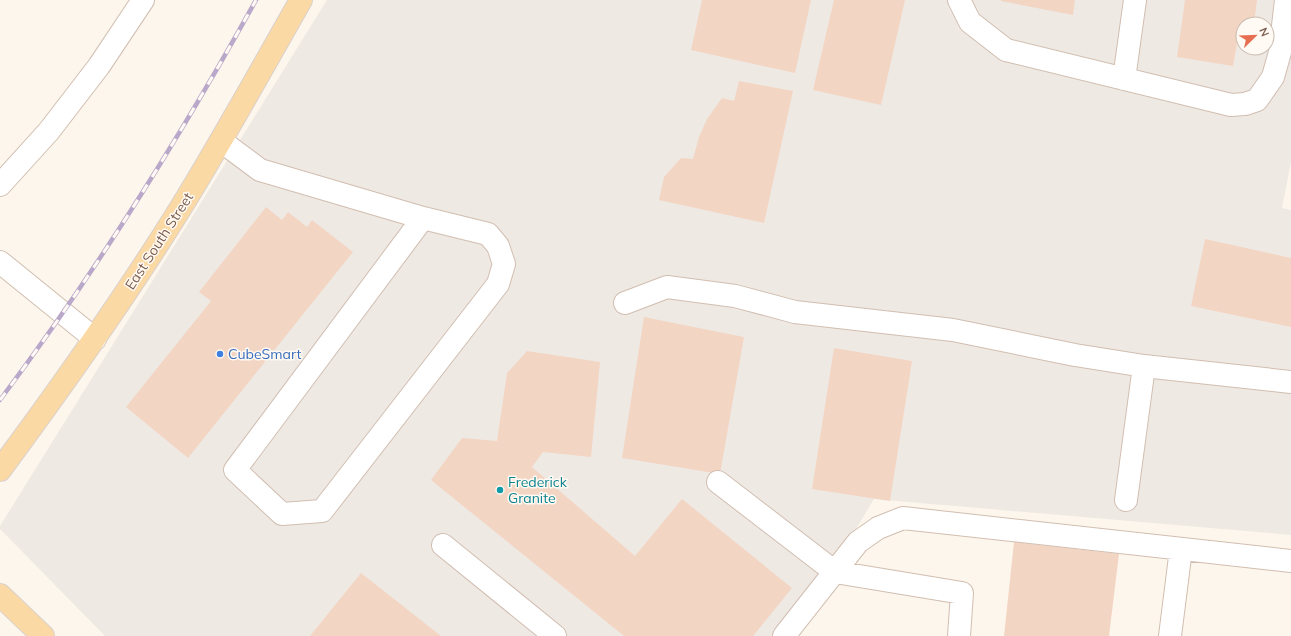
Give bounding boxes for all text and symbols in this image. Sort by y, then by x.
north arrow [1235,16,1275,56]
text: N [1256,26,1272,39]
street label: East South Street [121,189,197,293]
place label: CubeSmart [228,345,301,363]
marker: CubeSmart [215,349,225,359]
place label: Frederick Granite [508,473,568,507]
marker: Frederick Granite [495,485,505,495]

